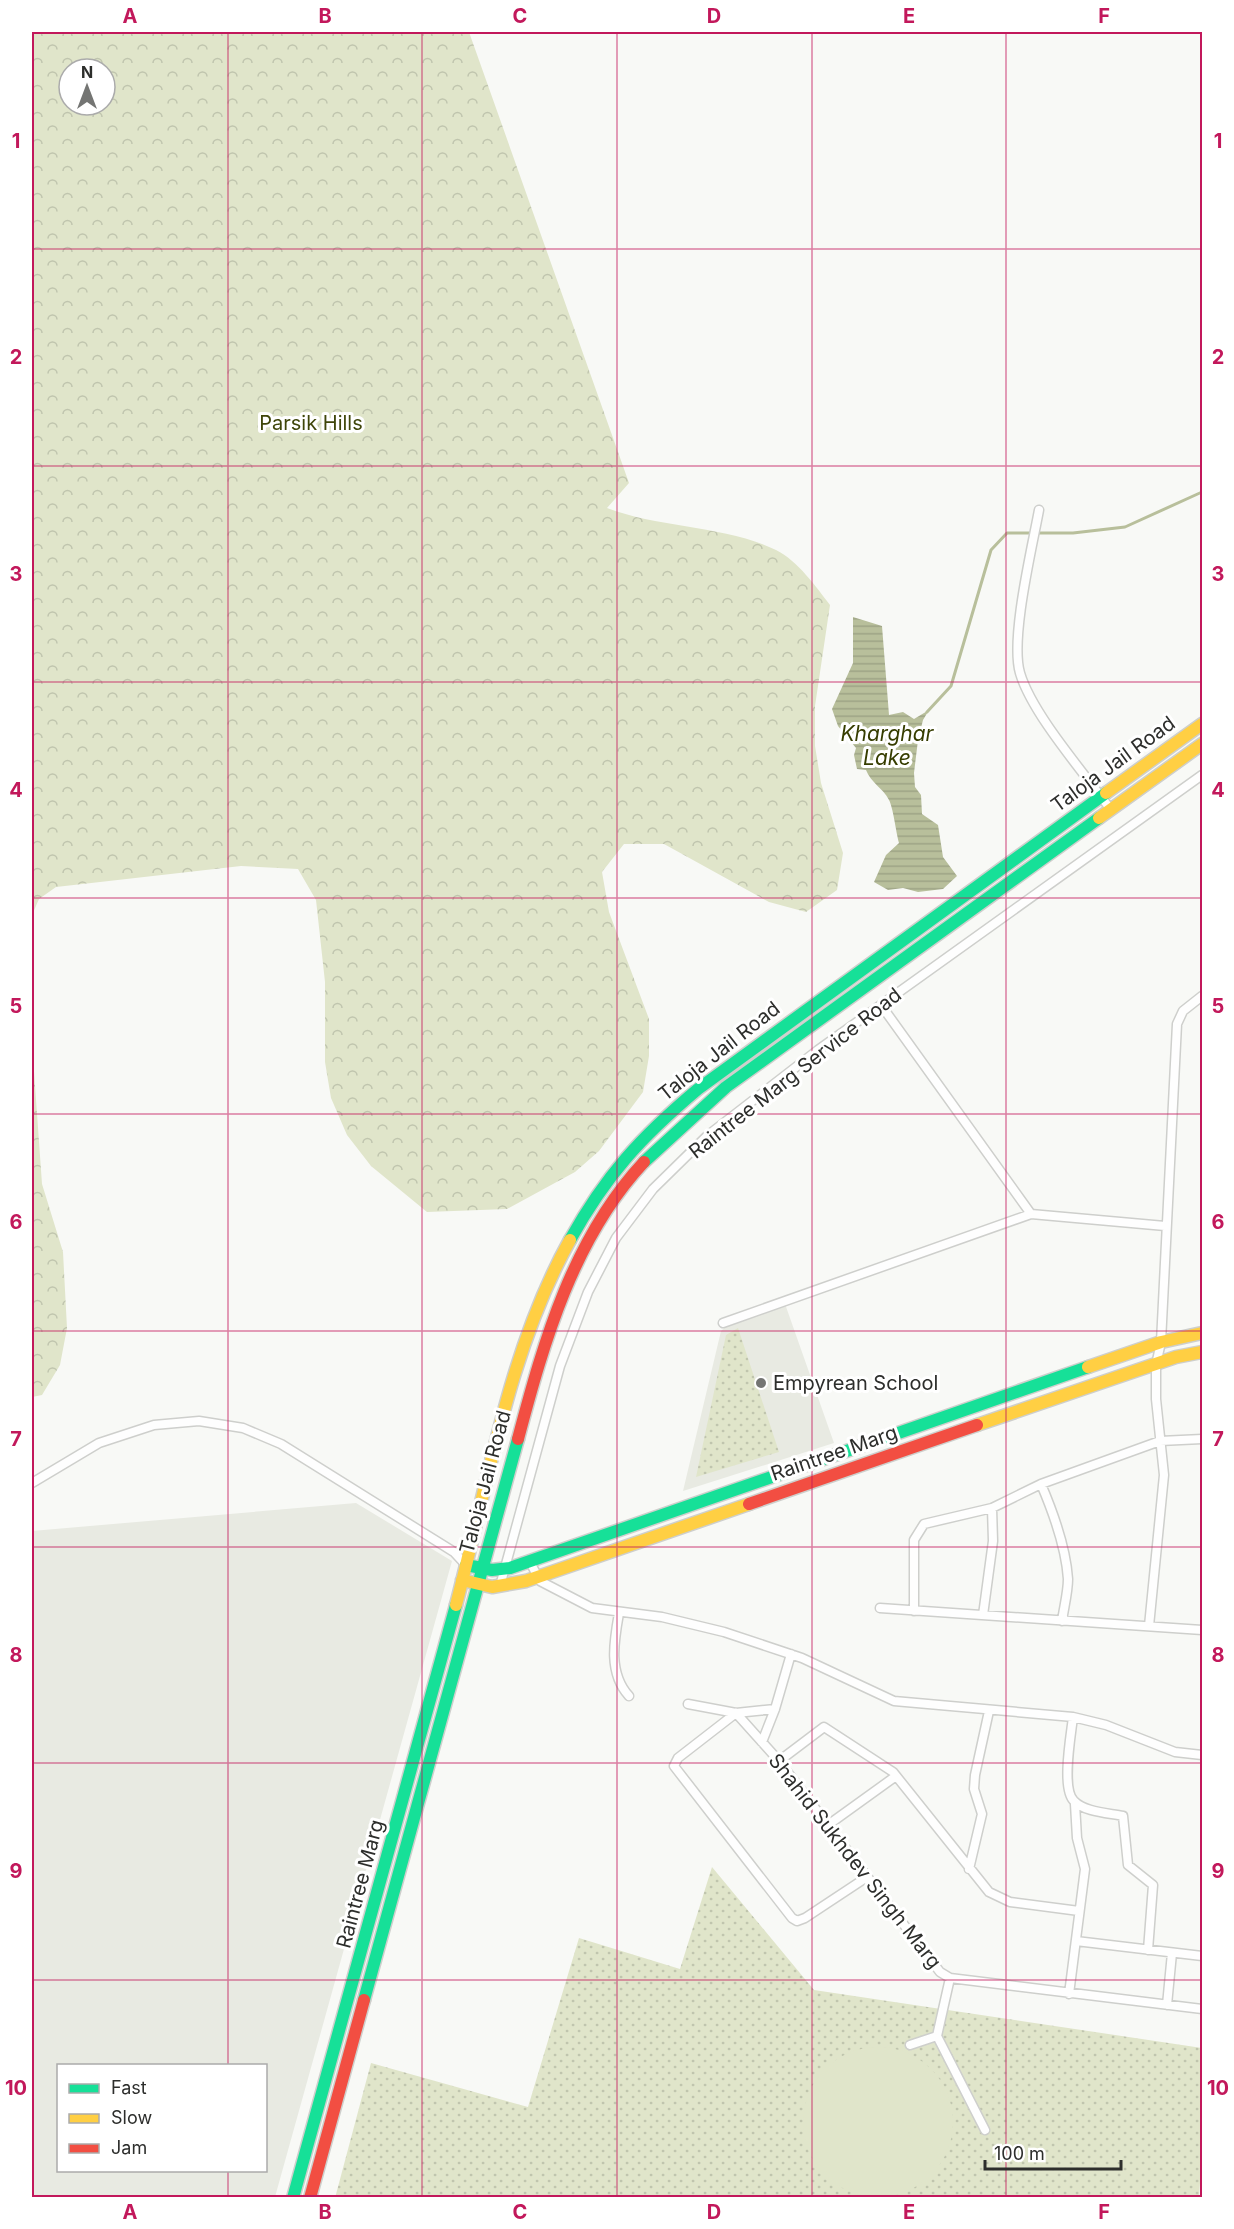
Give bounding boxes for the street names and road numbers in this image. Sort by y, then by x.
street label: Taloja Jail Road [1046,711,1180,817]
street label: Raintree Marg Service Road [684,983,906,1163]
street label: Taloja Jail Road [654,996,784,1106]
street label: Taloja Jail Road [454,1408,516,1556]
street label: Raintree Marg [768,1420,900,1486]
street label: Shahid Sukhdev Singh Marg [764,1749,946,1973]
street label: Raintree Marg [331,1817,389,1951]

